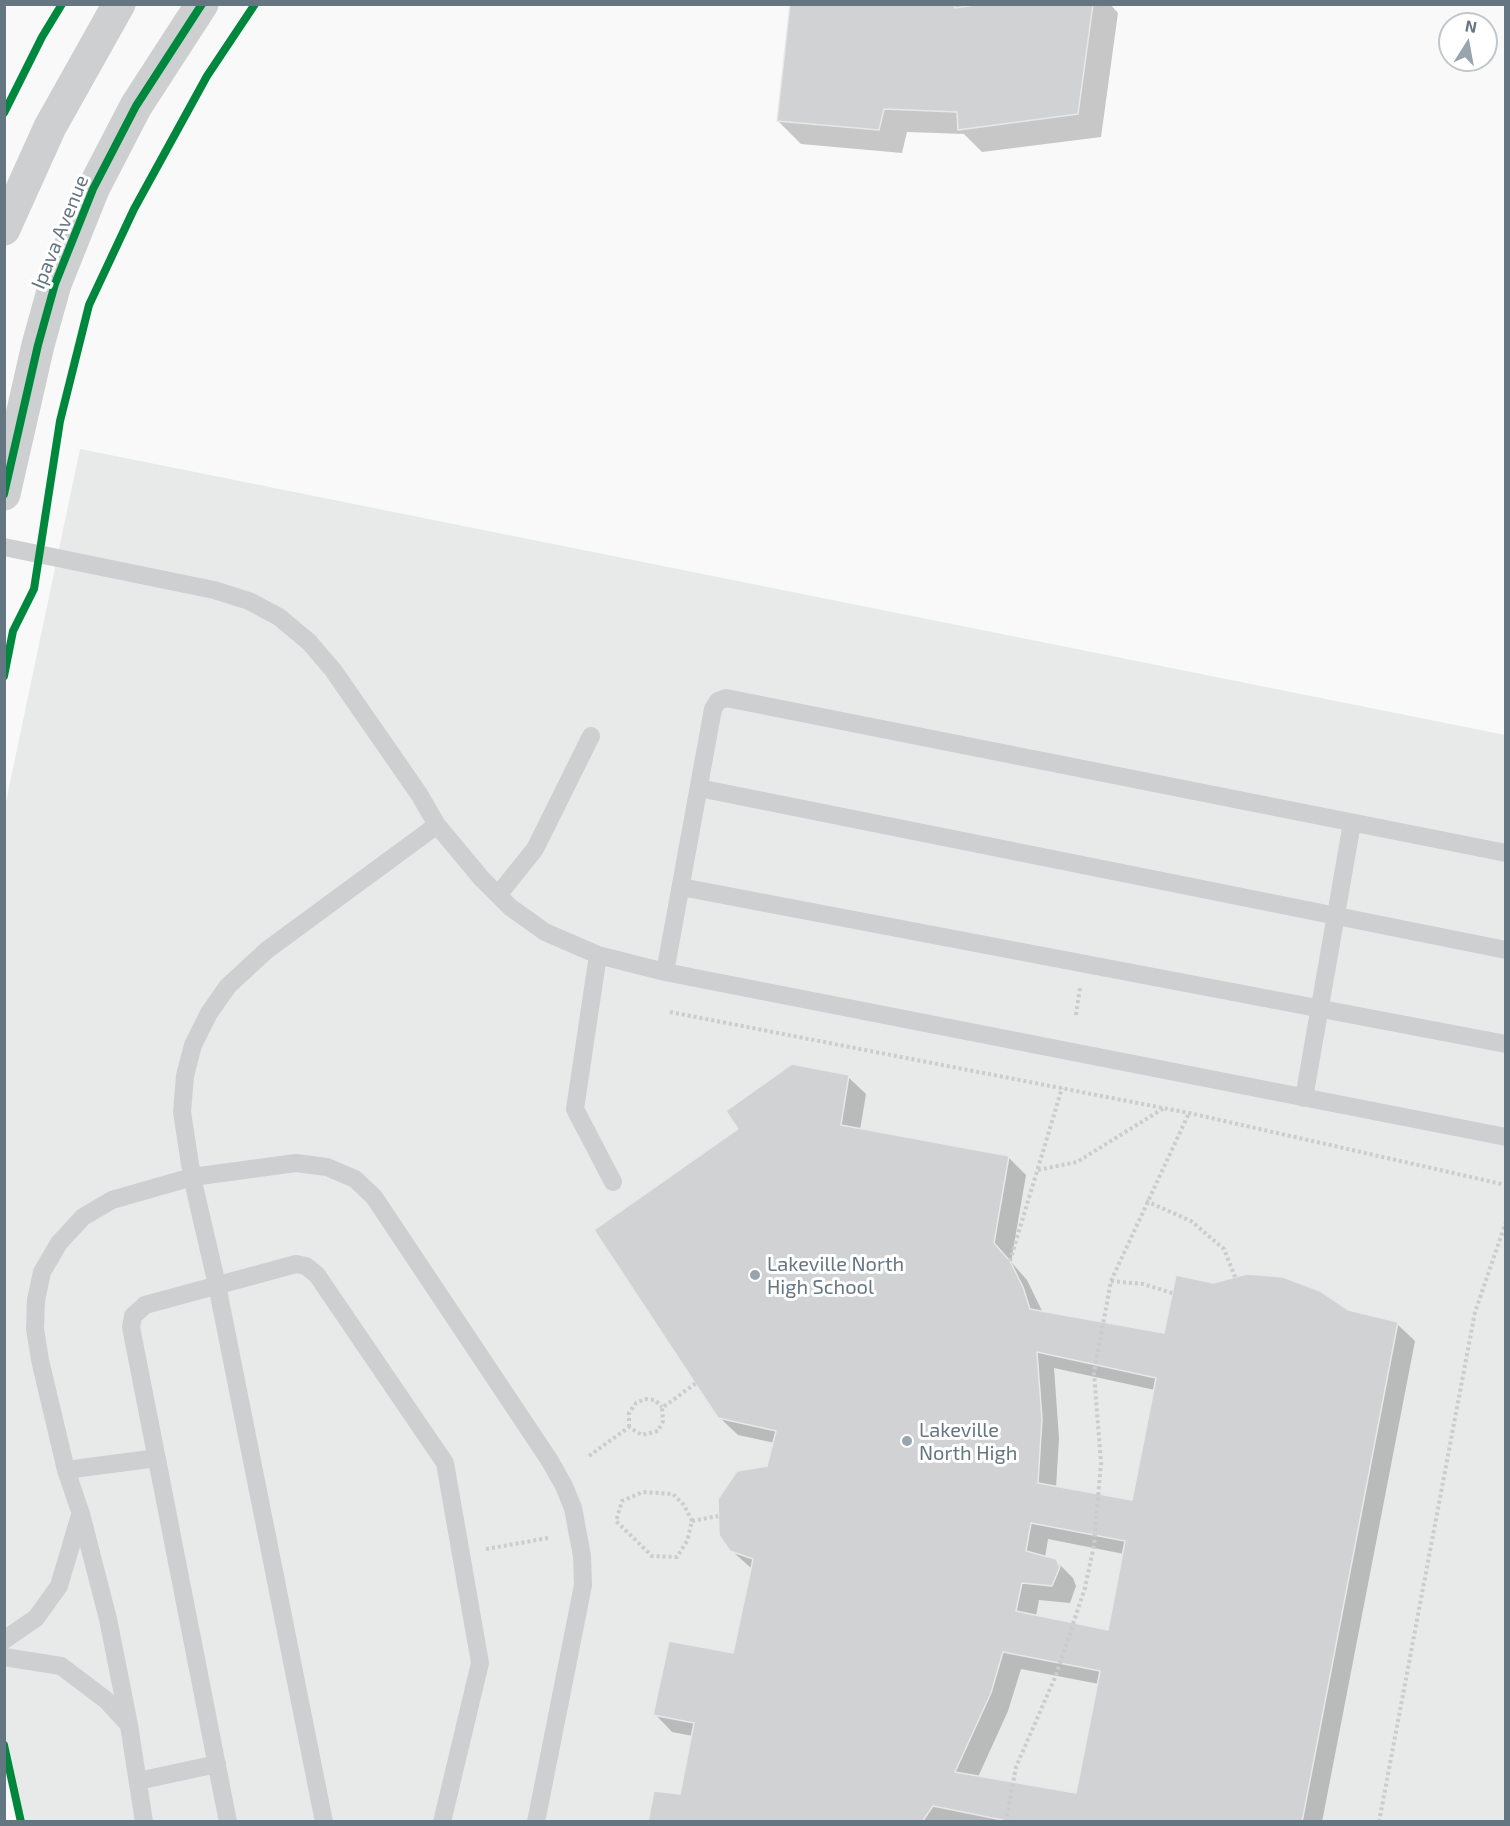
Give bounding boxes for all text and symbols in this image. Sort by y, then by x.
north arrow [1438,12,1498,72]
text: N [1464,15,1479,36]
street label: Ipava Avenue [26,172,94,292]
place label: Lakeville North High School [767,1252,904,1299]
marker: Lakeville North High School [748,1268,762,1282]
place label: Lakeville North High [919,1418,1017,1465]
marker: Lakeville North High [900,1434,914,1448]

